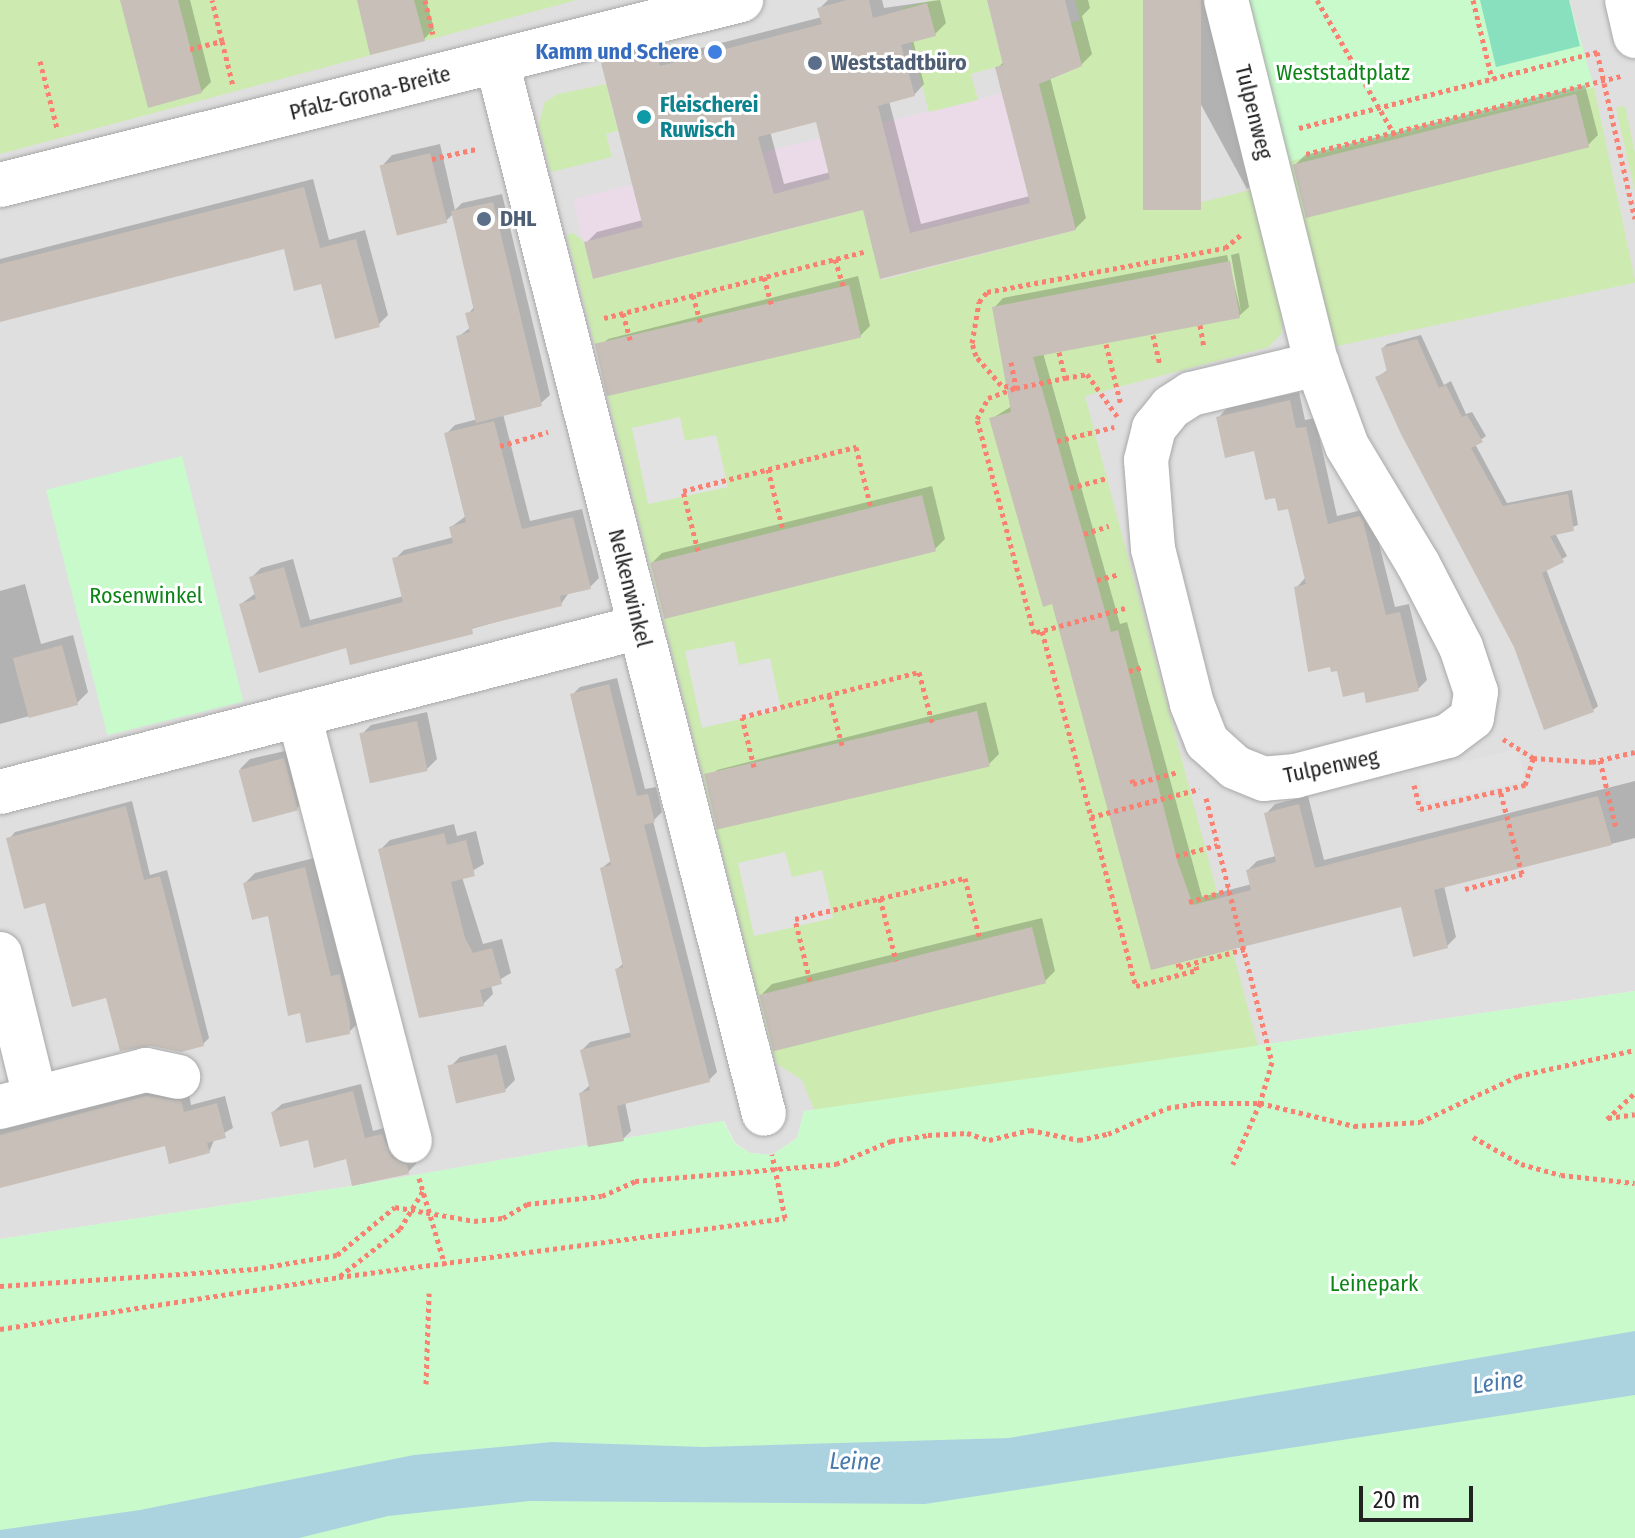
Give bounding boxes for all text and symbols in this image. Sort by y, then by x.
place label: Kamm und Schere [536,39,699,65]
marker: Kamm und Schere [706,43,724,61]
place label: Weststadtbüro [831,50,967,76]
marker: Weststadtbüro [806,54,824,72]
street label: Pfalz-Grona-Breite [287,60,453,126]
park label: Weststadtplatz [1276,60,1410,86]
street label: Tulpenweg [1230,62,1278,162]
place label: Fleischerei Ruwisch [660,91,758,142]
marker: Fleischerei Ruwisch [635,108,653,126]
place label: DHL [500,206,537,232]
marker: DHL [475,210,493,228]
street label: Nelkenwinkel [603,526,657,650]
park label: Rosenwinkel [89,583,203,609]
street label: Tulpenweg [1281,743,1381,789]
park label: Leinepark [1330,1271,1418,1297]
water label: Leine [1471,1365,1525,1401]
water label: Leine [829,1447,881,1477]
scale bar [1363,1470,1477,1520]
text: 20 m [1373,1486,1420,1514]

